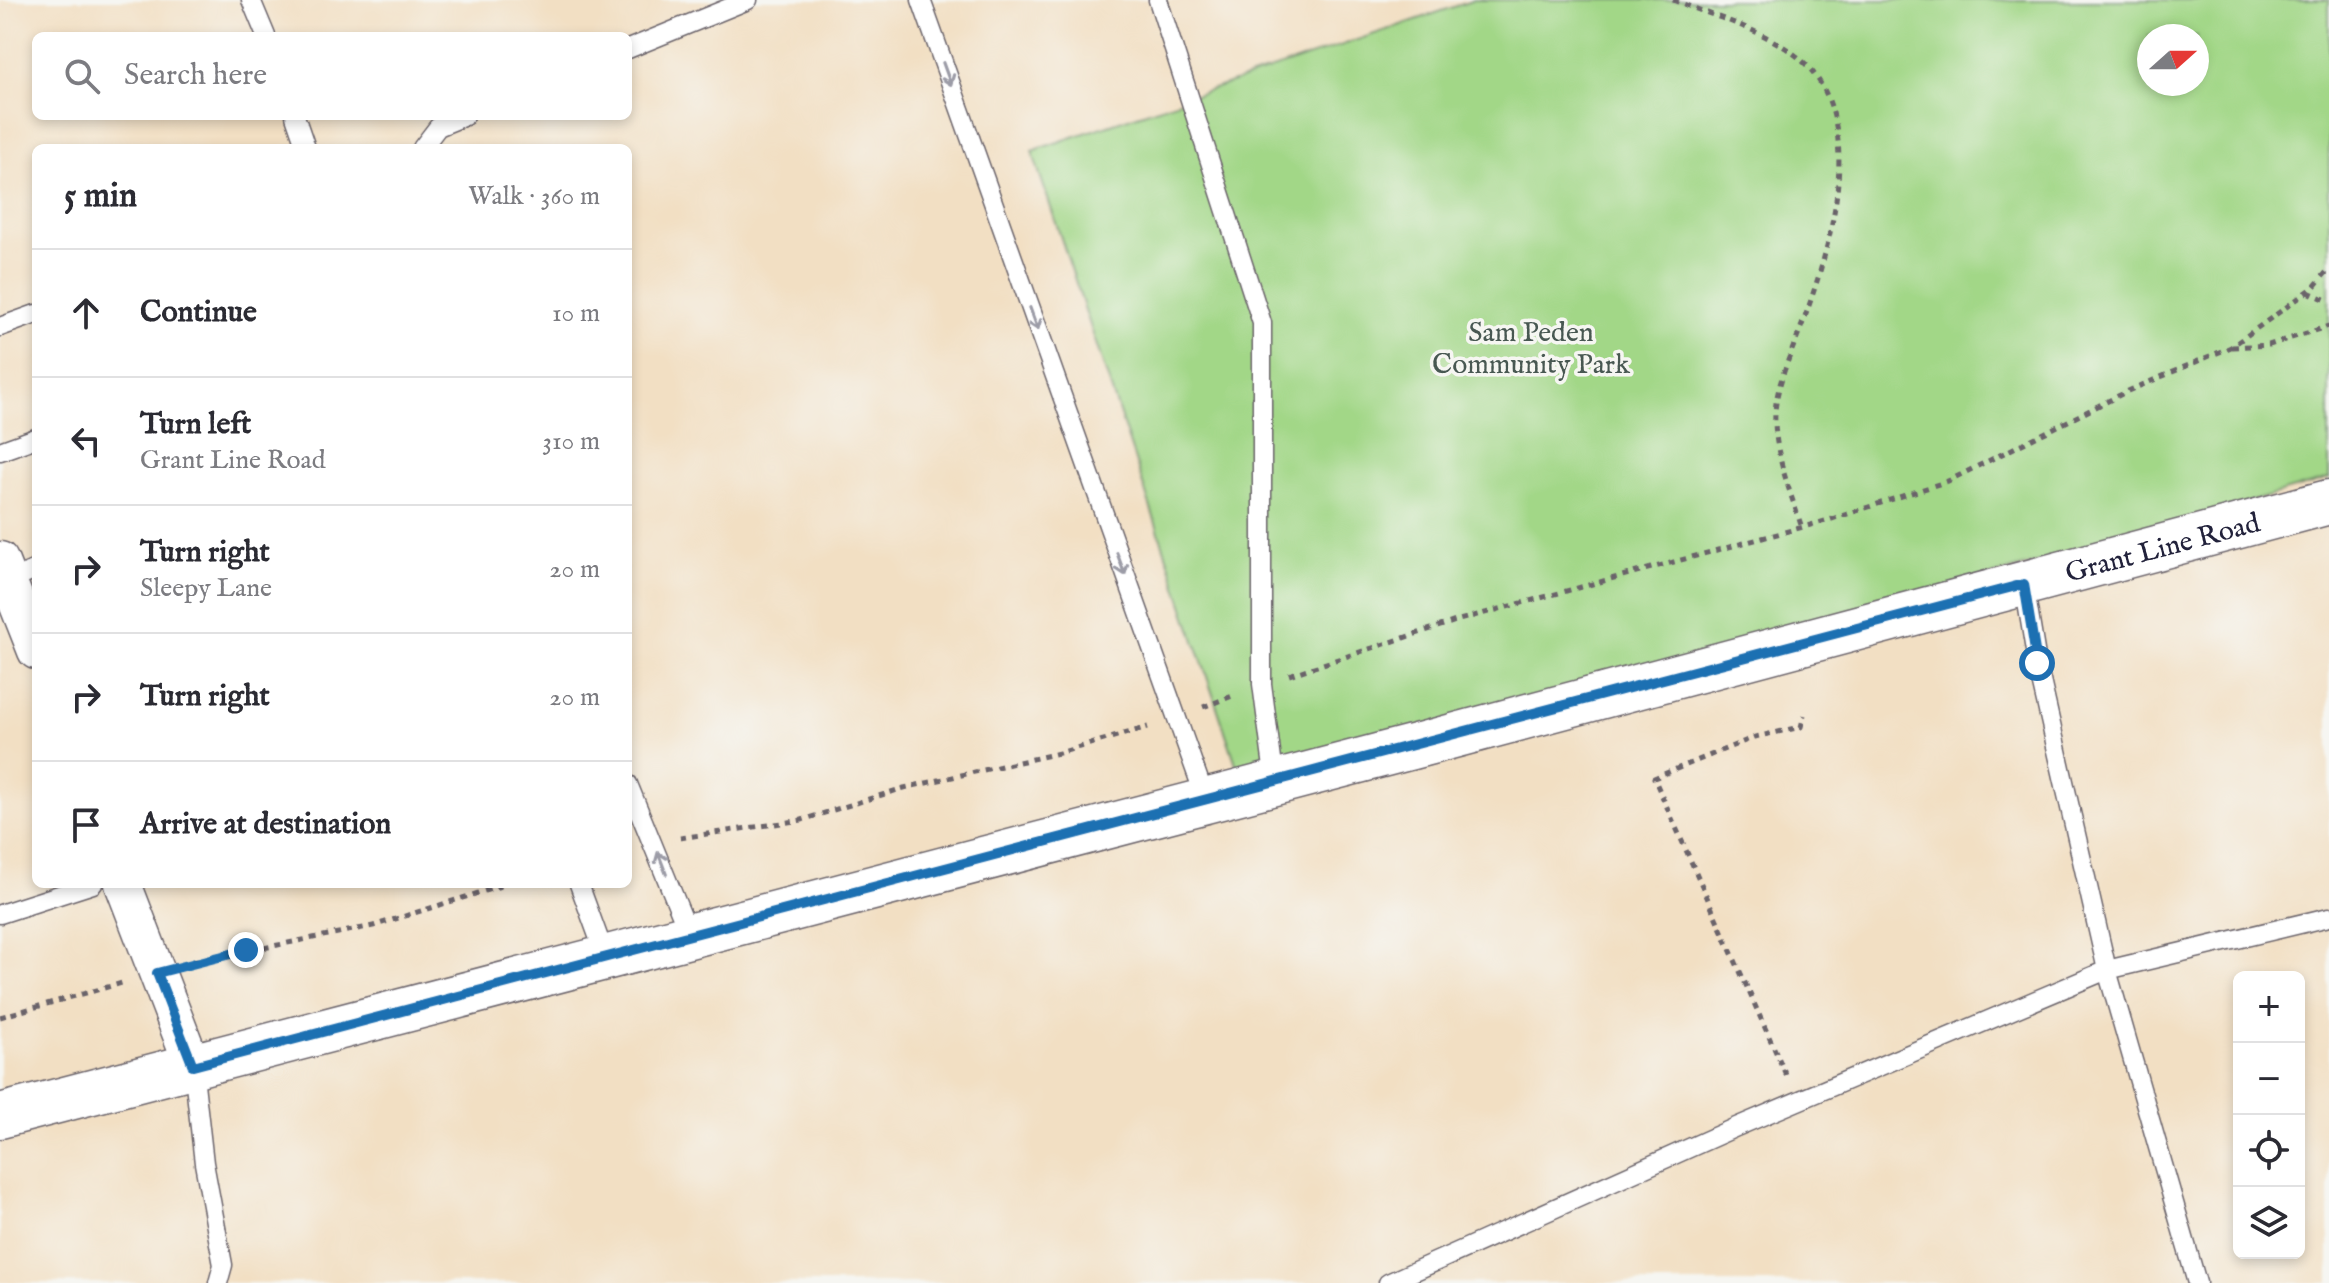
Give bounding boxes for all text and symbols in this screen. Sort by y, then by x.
north arrow [2137,24,2209,96]
search box [32,32,632,120]
icon: search [60,54,104,98]
text: Search here [124,57,267,95]
one-way arrow [941,61,956,86]
text: 5 min [64,175,137,218]
text: Walk · 360 m [468,180,600,213]
icon: ahead [64,291,108,335]
text: Continue [140,294,257,332]
text: 10 m [552,297,600,330]
one-way arrow [1028,306,1043,331]
park label: Sam Peden Community Park [1432,316,1631,383]
text: Turn left [140,406,251,444]
icon: left [64,419,108,463]
text: 310 m [542,425,600,458]
text: Grant Line Road [140,444,326,477]
street label: Grant Line Road [2062,506,2264,592]
text: Turn right [140,534,270,572]
icon: right [64,547,108,591]
one-way arrow [1115,551,1130,576]
text: 20 m [549,553,600,586]
text: Sleepy Lane [140,572,272,605]
route start [2019,645,2055,681]
icon: right [64,675,108,719]
text: Turn right [140,678,270,716]
text: 20 m [549,681,600,714]
icon: arrive [64,803,108,847]
text: Arrive at destination [140,806,391,844]
one-way arrow [654,851,668,876]
route end [228,932,264,968]
map controls [2233,971,2305,1259]
button: + [2233,971,2305,1043]
button: − [2233,1043,2305,1115]
button: locate [2233,1115,2305,1187]
button: layers [2233,1187,2305,1259]

